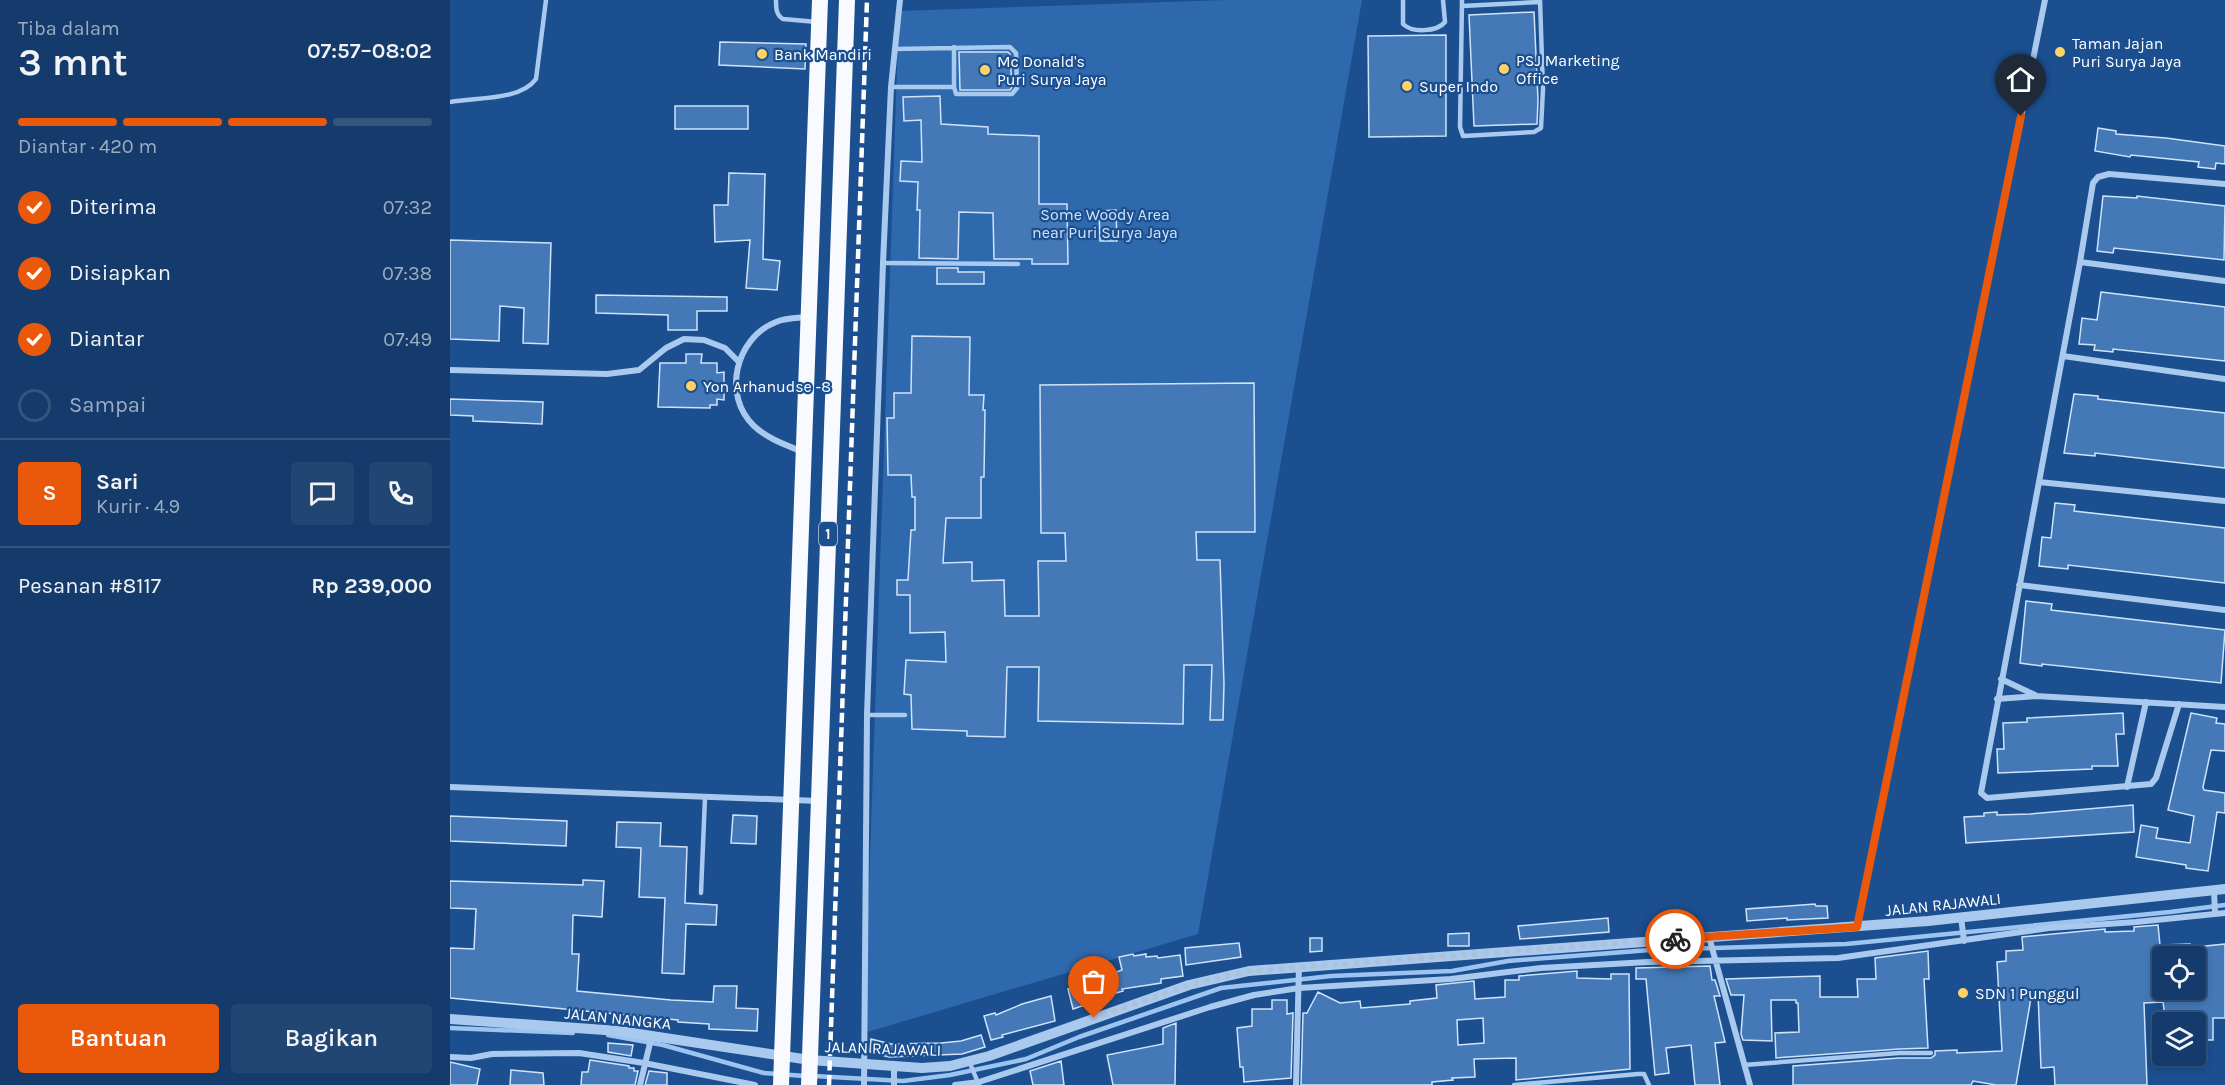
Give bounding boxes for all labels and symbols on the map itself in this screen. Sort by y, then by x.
place label: Taman Jajan Puri Surya Jaya [2072,34,2182,71]
place label: Bank Mandiri [774,45,872,64]
marker: Taman Jajan Puri Surya Jaya [2053,45,2067,59]
marker: Bank Mandiri [755,47,769,61]
place label: PSJ Marketing Office [1516,51,1620,88]
place label: Mc Donald's Puri Surya Jaya [997,52,1107,89]
pin [1995,54,2046,116]
marker: PSJ Marketing Office [1497,62,1511,76]
marker: Mc Donald's Puri Surya Jaya [978,63,992,77]
place label: Super Indo [1419,77,1498,96]
marker: Super Indo [1400,79,1414,93]
park label: Some Woody Area near Puri Surya Jaya [1032,205,1178,242]
place label: Yon Arhanudse -8 [703,377,831,396]
marker: Yon Arhanudse -8 [684,379,698,393]
road number: 1 [819,522,837,546]
street label: JALAN RAJAWALI [1884,889,2002,920]
courier [1645,909,1705,969]
pin [1068,956,1119,1018]
place label: SDN 1 Punggul [1975,984,2080,1003]
marker: SDN 1 Punggul [1956,986,1970,1000]
street label: JALAN NANGKA [564,1003,672,1034]
street label: JALAN RAJAWALI [825,1037,941,1060]

